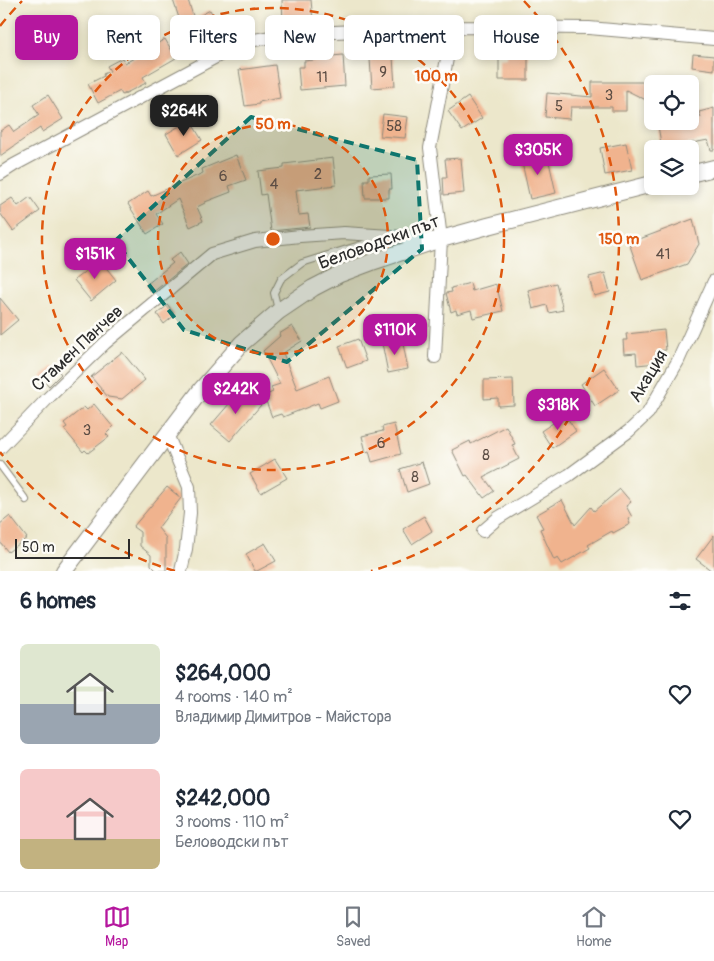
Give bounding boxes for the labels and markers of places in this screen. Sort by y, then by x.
pin: $264K [149,94,219,137]
pin: $305K [503,134,573,176]
centre of rings [264,230,282,248]
pin: $151K [60,238,130,280]
pin: $110K [360,314,430,356]
pin: $242K [201,372,271,415]
pin: $318K [523,388,593,431]

